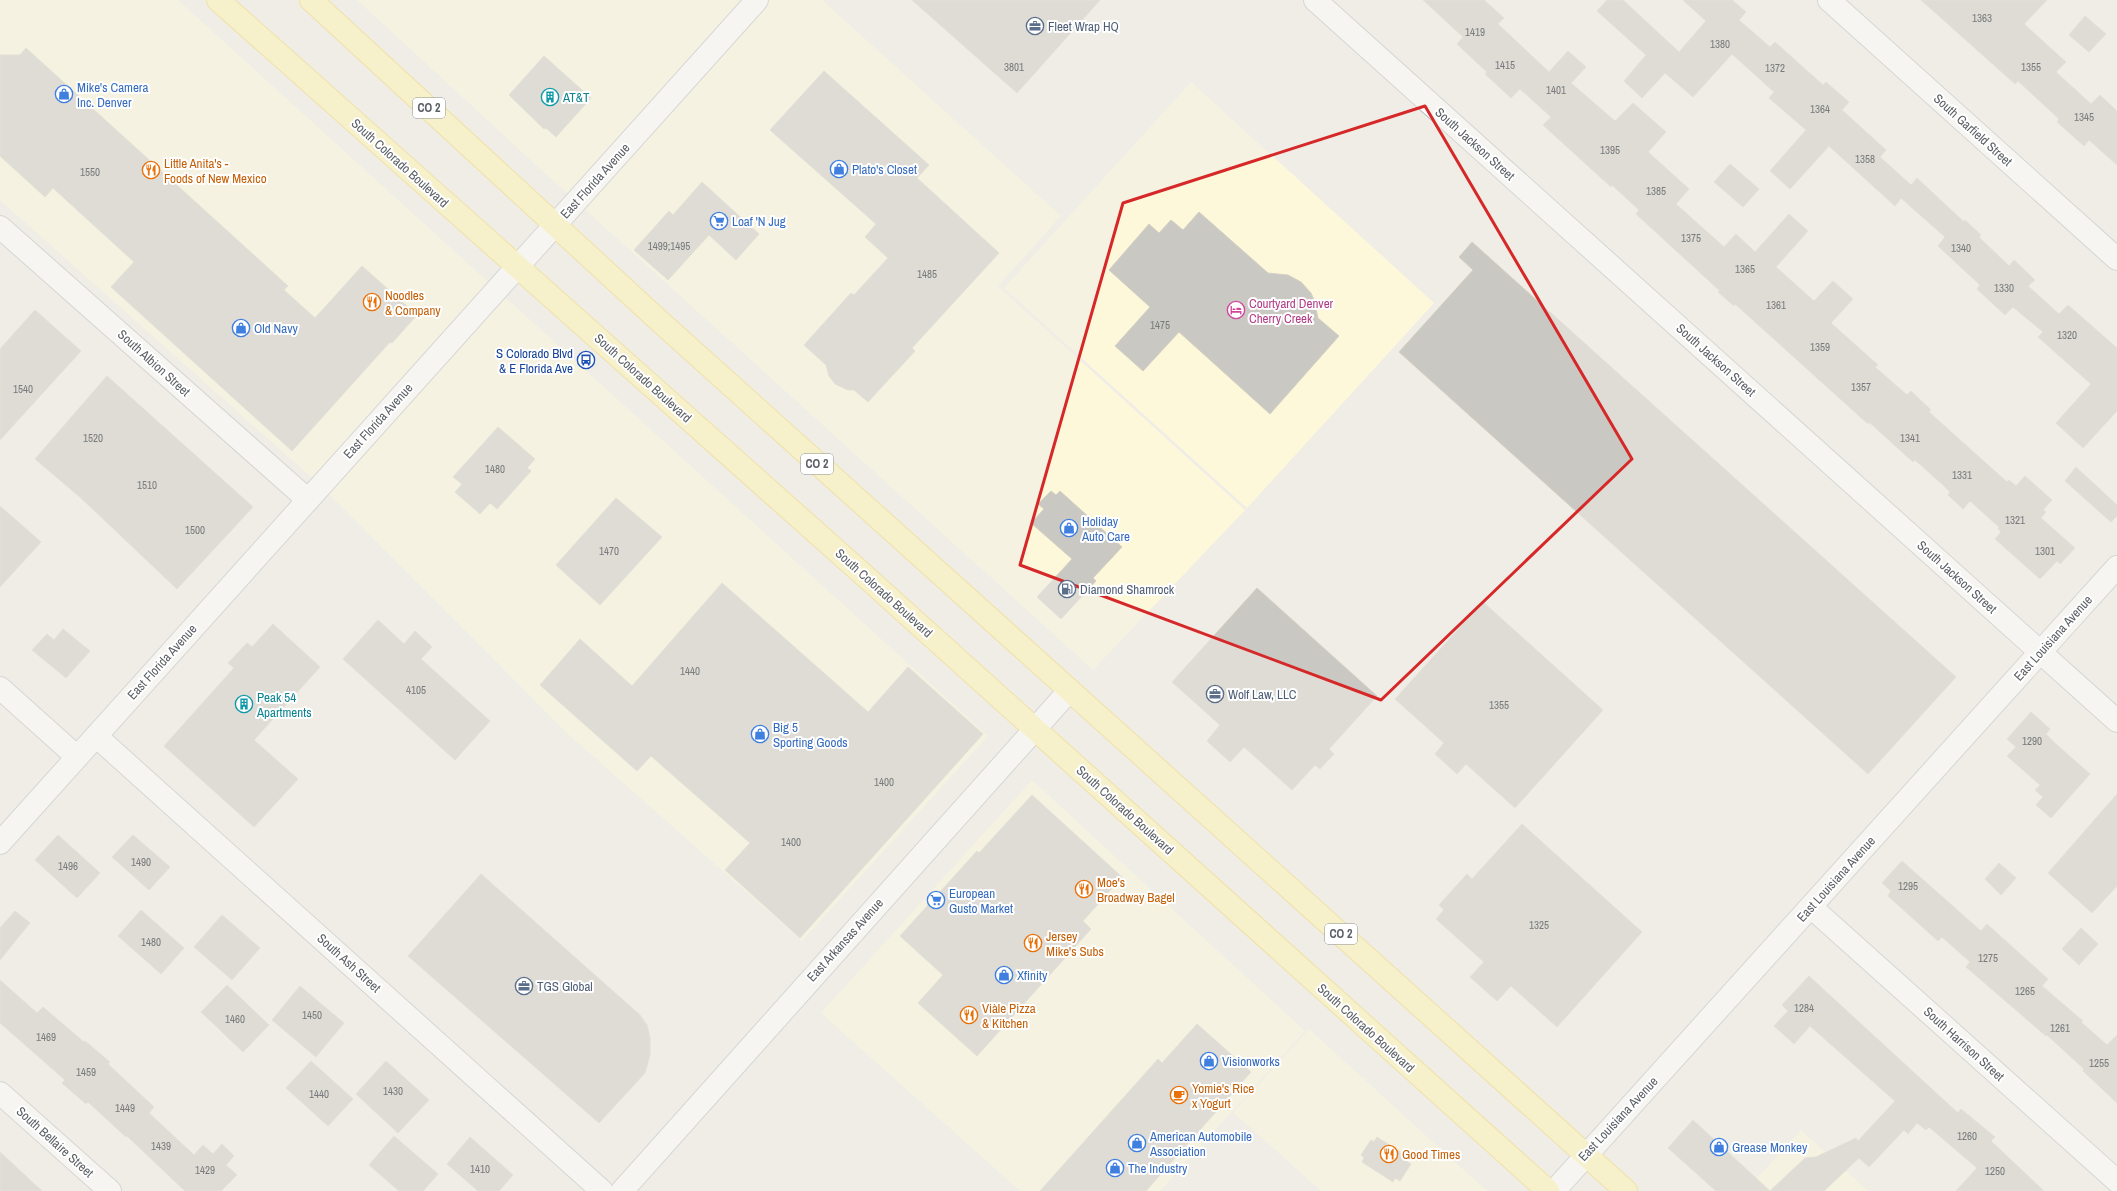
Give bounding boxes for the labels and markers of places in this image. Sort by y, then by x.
office icon: Fleet Wrap HQ [1025,16,1045,36]
place label: Fleet Wrap HQ [1048,18,1119,35]
place label: Mike's Camera Inc. Denver [77,79,148,111]
shop icon: Mike's Camera Inc. Denver [54,84,74,104]
building icon: AT&T [540,87,560,107]
place label: AT&T [562,89,590,106]
place label: Little Anita's - Foods of New Mexico [164,155,267,187]
shop icon: Plato's Closet [829,159,849,179]
restaurant icon: Little Anita's - Foods of New Mexico [141,160,161,180]
place label: Plato's Closet [852,161,917,178]
supermarket icon: Loaf 'N Jug [709,211,729,231]
place label: Loaf 'N Jug [732,213,786,230]
place label: Noodles & Company [385,287,441,319]
restaurant icon: Noodles & Company [362,292,382,312]
place label: Courtyard Denver Cherry Creek [1249,295,1334,327]
hotel icon: Courtyard Denver Cherry Creek [1226,300,1246,320]
shop icon: Old Navy [231,318,251,338]
place label: Old Navy [254,320,299,337]
place label: S Colorado Blvd & E Florida Ave [496,345,573,377]
bus stop icon: S Colorado Blvd & E Florida Ave [576,350,596,370]
place label: Holiday Auto Care [1081,513,1130,545]
shop icon: Holiday Auto Care [1059,518,1079,538]
fuel station icon: Diamond Shamrock [1057,579,1077,599]
place label: Diamond Shamrock [1080,581,1175,598]
office icon: Wolf Law, LLC [1205,684,1225,704]
place label: Wolf Law, LLC [1228,686,1297,703]
place label: Peak 54 Apartments [256,689,312,721]
building icon: Peak 54 Apartments [234,694,254,714]
place label: Big 5 Sporting Goods [773,719,848,751]
shop icon: Big 5 Sporting Goods [750,724,770,744]
place label: Moe's Broadway Bagel [1097,874,1175,906]
restaurant icon: Moe's Broadway Bagel [1074,879,1094,899]
place label: European Gusto Market [949,885,1013,917]
supermarket icon: European Gusto Market [926,890,946,910]
place label: Jersey Mike's Subs [1046,928,1104,960]
restaurant icon: Jersey Mike's Subs [1023,933,1043,953]
shop icon: Xfinity [994,965,1014,985]
place label: Xfinity [1017,967,1048,984]
office icon: TGS Global [514,976,534,996]
place label: TGS Global [537,978,593,995]
place label: Viàle Pizza & Kitchen [982,1000,1036,1032]
restaurant icon: Viàle Pizza & Kitchen [959,1005,979,1025]
shop icon: Visionworks [1199,1051,1219,1071]
place label: Visionworks [1222,1053,1280,1070]
place label: Yomie's Rice x Yogurt [1192,1080,1254,1112]
cafe icon: Yomie's Rice x Yogurt [1169,1085,1189,1105]
place label: American Automobile Association [1149,1128,1252,1160]
shop icon: American Automobile Association [1127,1133,1147,1153]
shop icon: Grease Monkey [1709,1137,1729,1157]
place label: Grease Monkey [1732,1139,1808,1156]
restaurant icon: Good Times [1379,1144,1399,1164]
place label: Good Times [1402,1146,1460,1163]
shop icon: The Industry [1105,1158,1125,1178]
place label: The Industry [1128,1160,1188,1177]

